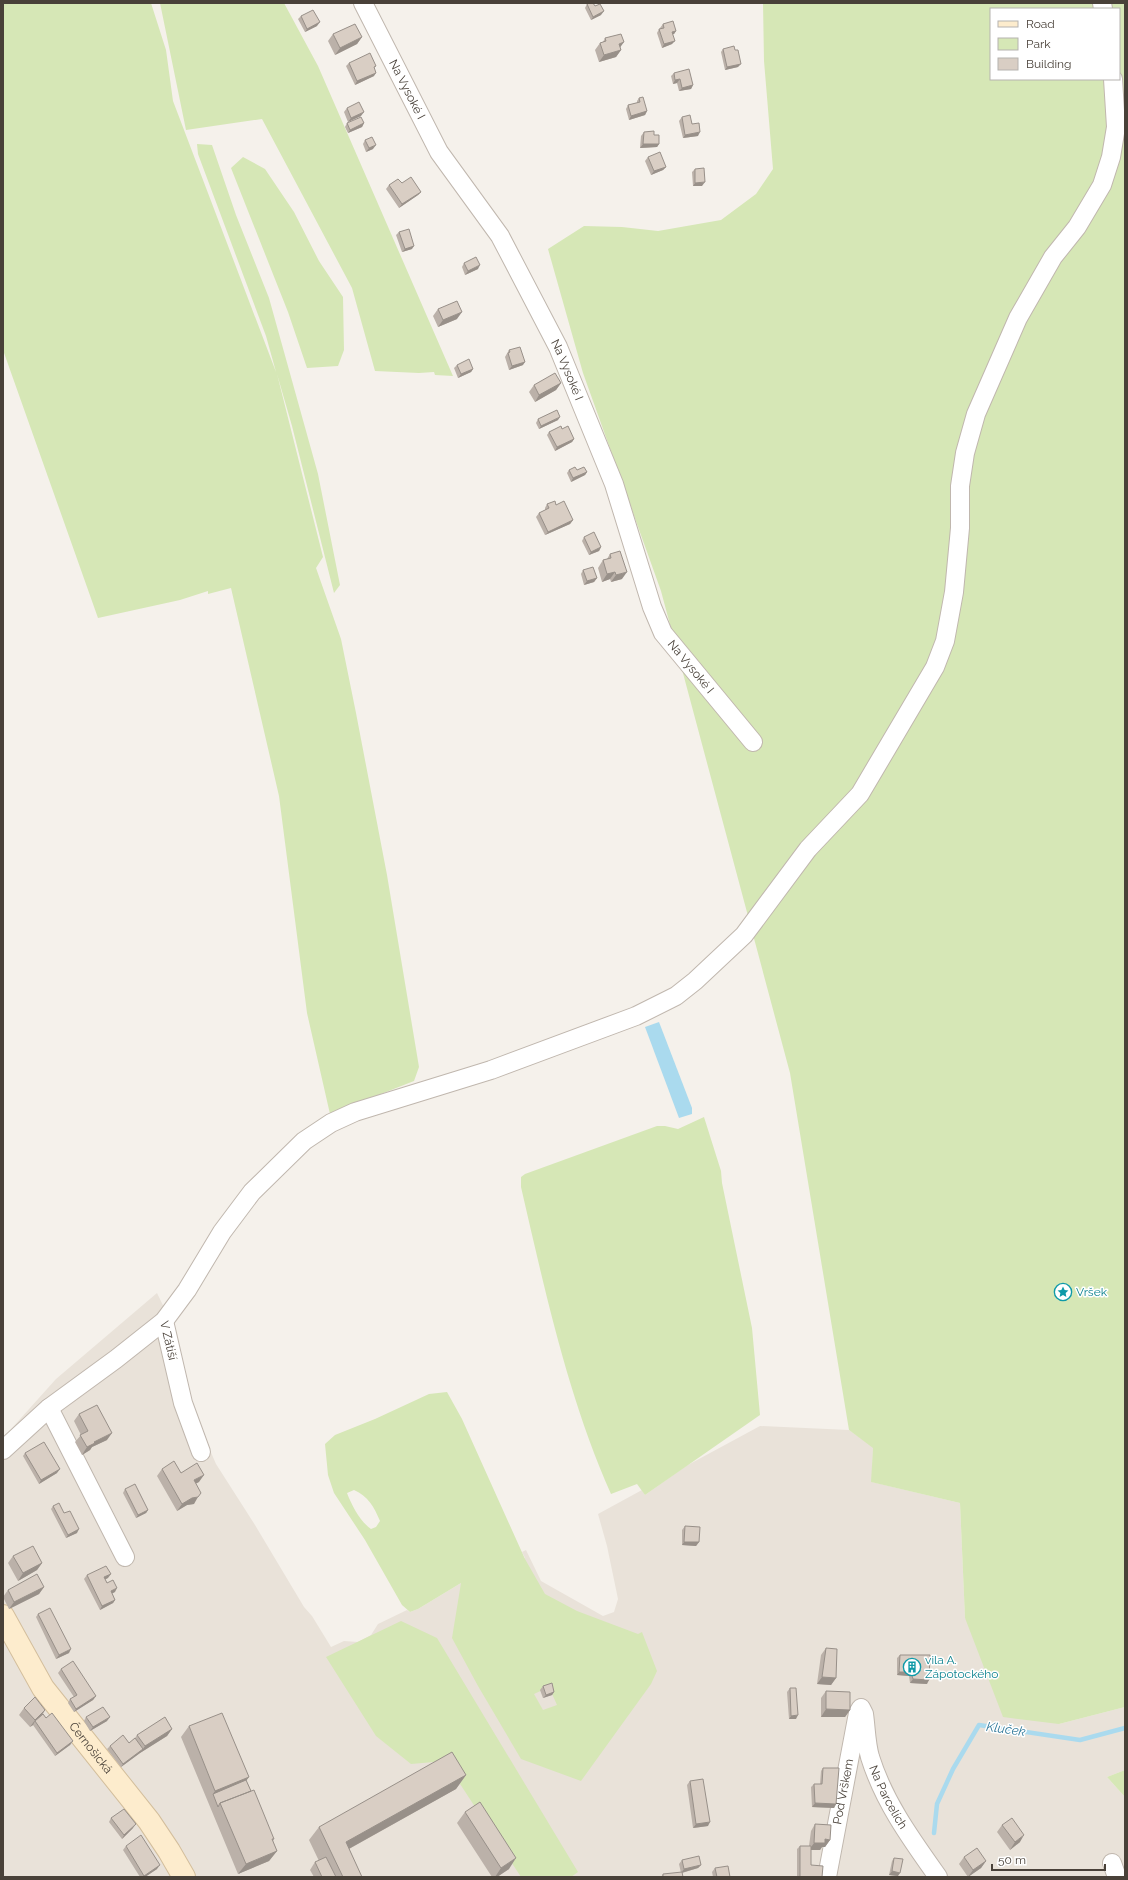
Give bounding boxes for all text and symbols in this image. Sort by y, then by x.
legend [990,8,1120,80]
text: Road [1026,17,1055,31]
text: Park [1026,37,1051,51]
street label: Na Vysoké I [386,57,428,121]
text: Building [1026,57,1072,71]
street label: Na Vysoké I [548,337,586,403]
street label: Na Vysoké I [665,637,717,696]
place icon: Vršek [1053,1282,1073,1302]
place label: Vršek [1076,1285,1108,1299]
street label: V Zátiší [157,1319,180,1362]
place label: vila A. Zápotockého [925,1653,998,1681]
building icon: vila A. Zápotockého [902,1657,922,1677]
water label: Kluček [985,1719,1027,1739]
street label: Černošická [66,1720,115,1776]
street label: Pod Vrškem [830,1758,856,1825]
street label: Na Parcelích [866,1763,910,1832]
scale bar [992,1846,1105,1872]
text: 50 m [998,1853,1026,1867]

